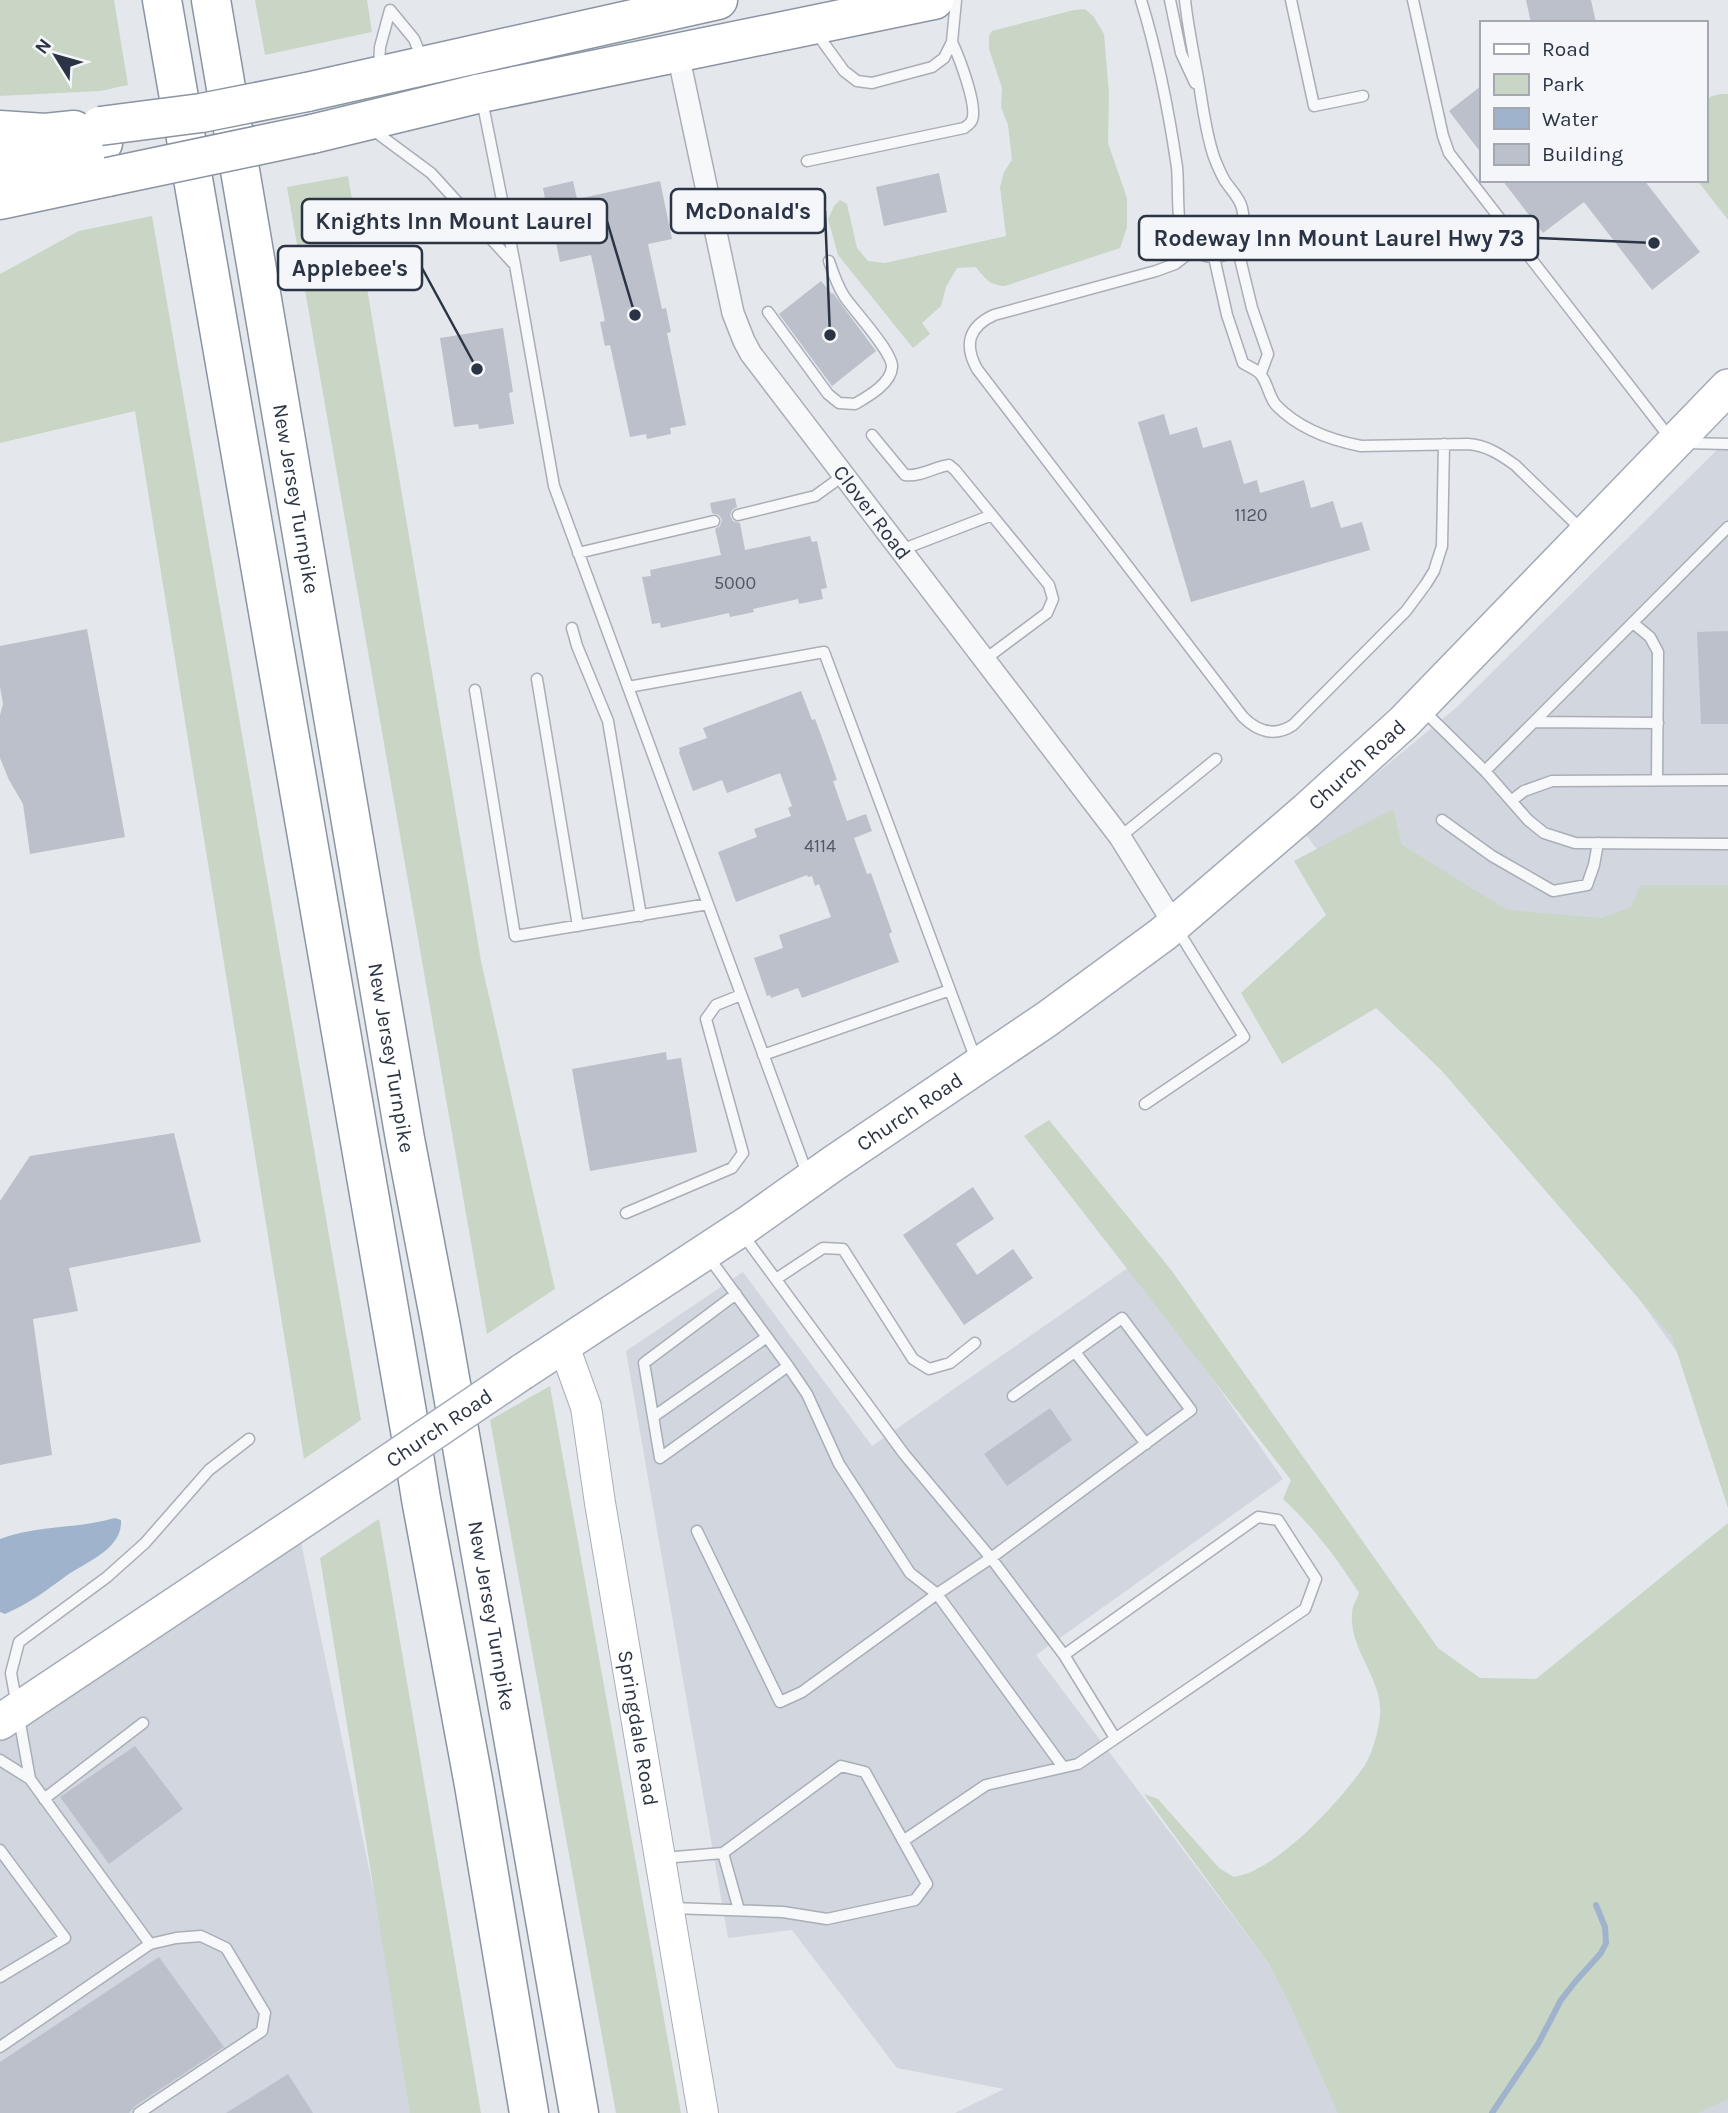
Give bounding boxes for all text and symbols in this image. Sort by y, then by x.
north arrow [21,21,91,91]
legend [1480,21,1707,182]
text: N [30,34,56,58]
text: Road [1542,37,1590,61]
text: Park [1542,72,1585,96]
text: Water [1542,107,1598,131]
text: Building [1542,142,1623,166]
callout: McDonald's [671,189,825,233]
text: McDonald's [685,198,811,225]
callout: Knights Inn Mount Laurel [302,199,607,243]
text: Knights Inn Mount Laurel [315,208,593,235]
callout: Rodeway Inn Mount Laurel Hwy 73 [1139,216,1538,260]
text: Rodeway Inn Mount Laurel Hwy 73 [1154,225,1524,252]
callout: Applebee's [278,246,422,290]
text: Applebee's [292,255,408,282]
street label: New Jersey Turnpike [268,402,324,596]
street label: Clover Road [828,460,916,564]
house number: 1120 [1234,504,1268,526]
house number: 5000 [714,572,756,594]
street label: Church Road [1303,715,1411,815]
house number: 4114 [804,835,836,857]
street label: New Jersey Turnpike [363,961,419,1155]
street label: Church Road [852,1067,967,1156]
street label: Church Road [382,1384,497,1472]
street label: New Jersey Turnpike [463,1519,520,1712]
street label: Springdale Road [613,1648,663,1808]

